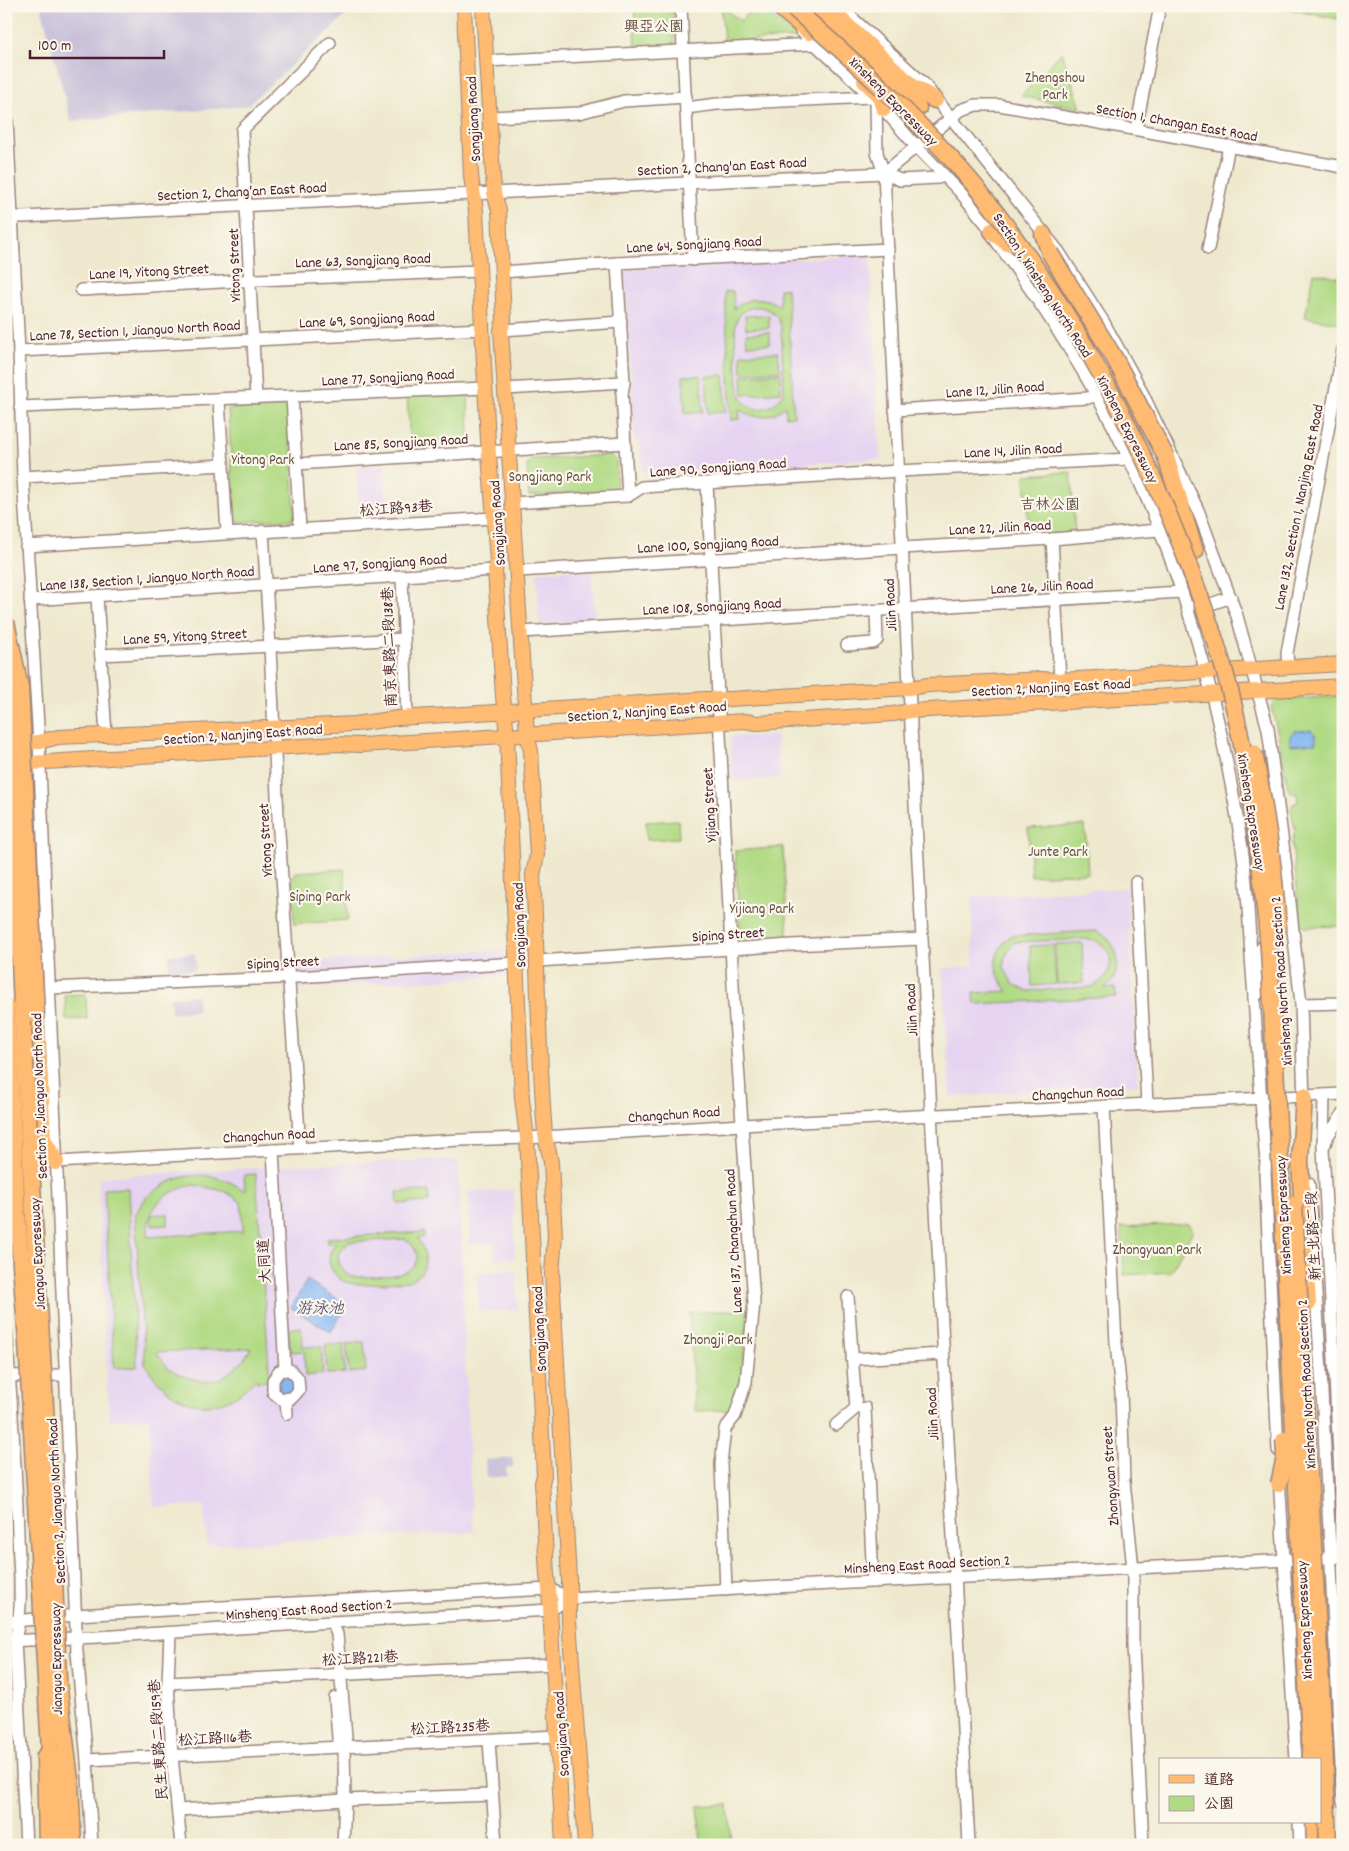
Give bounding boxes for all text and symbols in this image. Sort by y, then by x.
park label: 興亞公園 [624,17,684,39]
scale bar [30,28,164,60]
text: 100 m [38,36,71,58]
street label: Xinsheng Expressway [843,53,943,153]
park label: Zhengshou Park [1025,68,1085,107]
street label: Songjiang Road [462,76,488,162]
street label: Section 1, Changan East Road [1094,99,1259,149]
street label: Section 2, Chang'an East Road [637,153,807,183]
street label: Section 2, Chang’an East Road [157,178,327,208]
street label: Section 1, Xinsheng North Road [986,209,1097,363]
street label: Yitong Street [224,227,248,302]
street label: Lane 64, Songjiang Road [626,231,762,261]
street label: Lane 63, Songjiang Road [295,249,431,275]
street label: Lane 19, Yitong Street [88,259,210,287]
street label: Lane 69, Songjiang Road [299,306,436,336]
street label: Lane 78, Section 1, Jianguo North Road [29,315,241,349]
street label: Lane 77, Songjiang Road [321,365,455,393]
street label: Xinsheng Expressway [1090,372,1163,489]
street label: Lane 12, Jilin Road [945,377,1045,405]
street label: Lane 132, Section 1, Nanjing East Road [1269,403,1331,612]
street label: Lane 85, Songjiang Road [333,429,469,459]
street label: Lane 14, Jilin Road [963,438,1063,466]
park label: Yitong Park [232,450,294,472]
street label: Lane 90, Songjiang Road [649,453,787,485]
park label: Songjiang Park [509,467,592,489]
street label: Songjiang Road [485,479,513,566]
park label: 吉林公園 [1020,495,1080,517]
street label: 松江路93巷 [359,496,434,524]
street label: Lane 22, Jilin Road [948,515,1052,543]
street label: Lane 100, Songjiang Road [637,531,779,561]
street label: Lane 97, Songjiang Road [312,549,448,581]
street label: Lane 138, Section 1, Jianguo North Road [39,562,255,598]
street label: Lane 26, Jilin Road [990,574,1094,602]
street label: Jilin Road [880,578,904,632]
street label: 南京東路二段138巷 [378,586,404,708]
street label: Lane 108, Songjiang Road [642,593,782,623]
street label: Lane 59, Yitong Street [123,624,248,652]
street label: Section 2, Nanjing East Road [971,674,1131,704]
street label: Section 2, Nanjing East Road [567,696,728,730]
street label: Section 2, Nanjing East Road [163,719,324,753]
street label: Xinsheng Expressway [1230,752,1270,873]
street label: Yijiang Street [698,766,724,843]
street label: Yitong Street [254,802,280,877]
park label: Junte Park [1028,842,1088,864]
street label: Songjiang Road [509,882,533,968]
park label: Siping Park [289,887,351,909]
street label: Xinsheng North Road Section 2 [1266,895,1300,1066]
park label: Yijiang Park [730,899,794,921]
street label: Siping Street [691,922,765,949]
street label: Siping Street [246,951,320,977]
street label: Jilin Road [901,983,925,1037]
street label: Section 2, Jianguo North Road [27,1012,55,1179]
street label: Changchun Road [1031,1082,1125,1108]
street label: Changchun Road [627,1102,721,1130]
street label: Changchun Road [222,1124,316,1150]
street label: Xinsheng Expressway [1271,1154,1299,1275]
street label: Lane 137, Changchun Road [720,1168,750,1314]
street label: 新生北路二段 [1302,1190,1328,1281]
street label: Jianguo Expressway [25,1196,53,1310]
street label: 大同道 [254,1238,278,1284]
park label: Zhongyuan Park [1112,1240,1202,1262]
street label: Songjiang Road [528,1286,554,1372]
water label: 游泳池 [296,1298,345,1321]
street label: Xinsheng North Road Section 2 [1293,1299,1323,1469]
park label: Zhongji Park [683,1330,753,1352]
street label: Jilin Road [922,1387,946,1441]
street label: Section 2, Jianguo North Road [43,1417,73,1584]
street label: Zhongyuan Street [1098,1425,1126,1527]
street label: Minsheng East Road Section 2 [843,1551,1011,1581]
street label: Xinsheng Expressway [1292,1559,1320,1680]
street label: Minsheng East Road Section 2 [225,1594,393,1628]
street label: Jianguo Expressway [46,1602,70,1715]
street label: 松江路221巷 [321,1647,399,1673]
street label: 民生東路二段159巷 [145,1678,175,1802]
street label: Songjiang Road [549,1690,577,1777]
street label: 松江路235巷 [409,1716,491,1742]
street label: 松江路116巷 [178,1727,253,1753]
legend [1159,1758,1322,1824]
text: 道路 [1204,1770,1234,1792]
text: 公園 [1204,1794,1234,1816]

